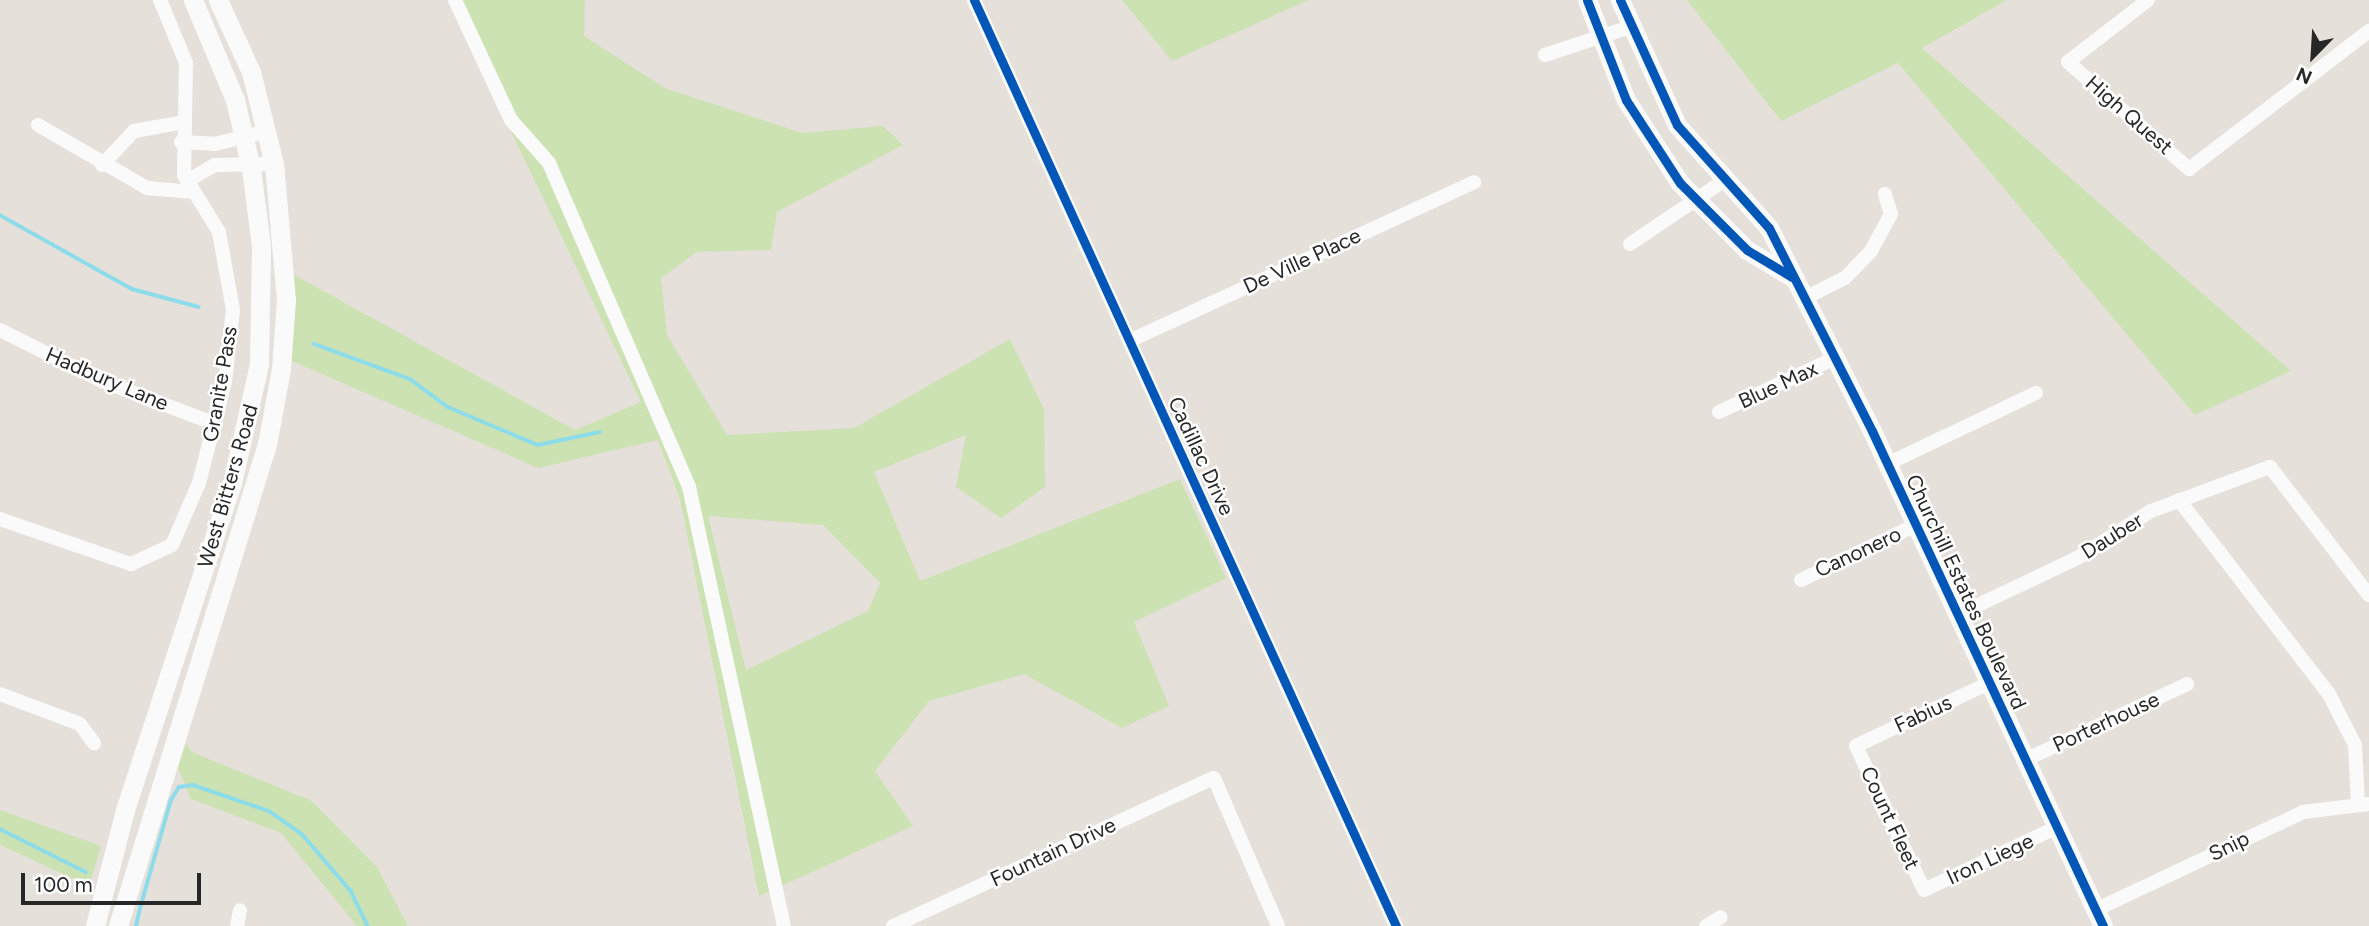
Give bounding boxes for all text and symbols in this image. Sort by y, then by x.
north arrow [2278,21,2348,91]
text: N [2293,62,2316,89]
street label: High Quest [2080,70,2178,160]
street label: De Ville Place [1239,223,1365,299]
street label: Granite Pass [197,324,243,444]
street label: Hadbury Lane [42,342,172,416]
street label: Blue Max [1734,356,1822,414]
street label: Cadillac Drive [1163,393,1239,519]
street label: West Bitters Road [193,401,263,571]
street label: Churchill Estates Boulevard [1900,470,2032,714]
street label: Dauber [2077,507,2147,565]
street label: Canonero [1811,521,1905,583]
street label: Porterhouse [2049,686,2163,758]
street label: Fabius [1890,690,1956,738]
street label: Count Fleet [1855,762,1925,874]
street label: Fountain Drive [986,812,1120,892]
street label: Snip [2205,825,2253,867]
street label: Iron Liege [1943,828,2037,890]
scale bar [24,860,205,904]
text: 100 m [34,872,93,897]

